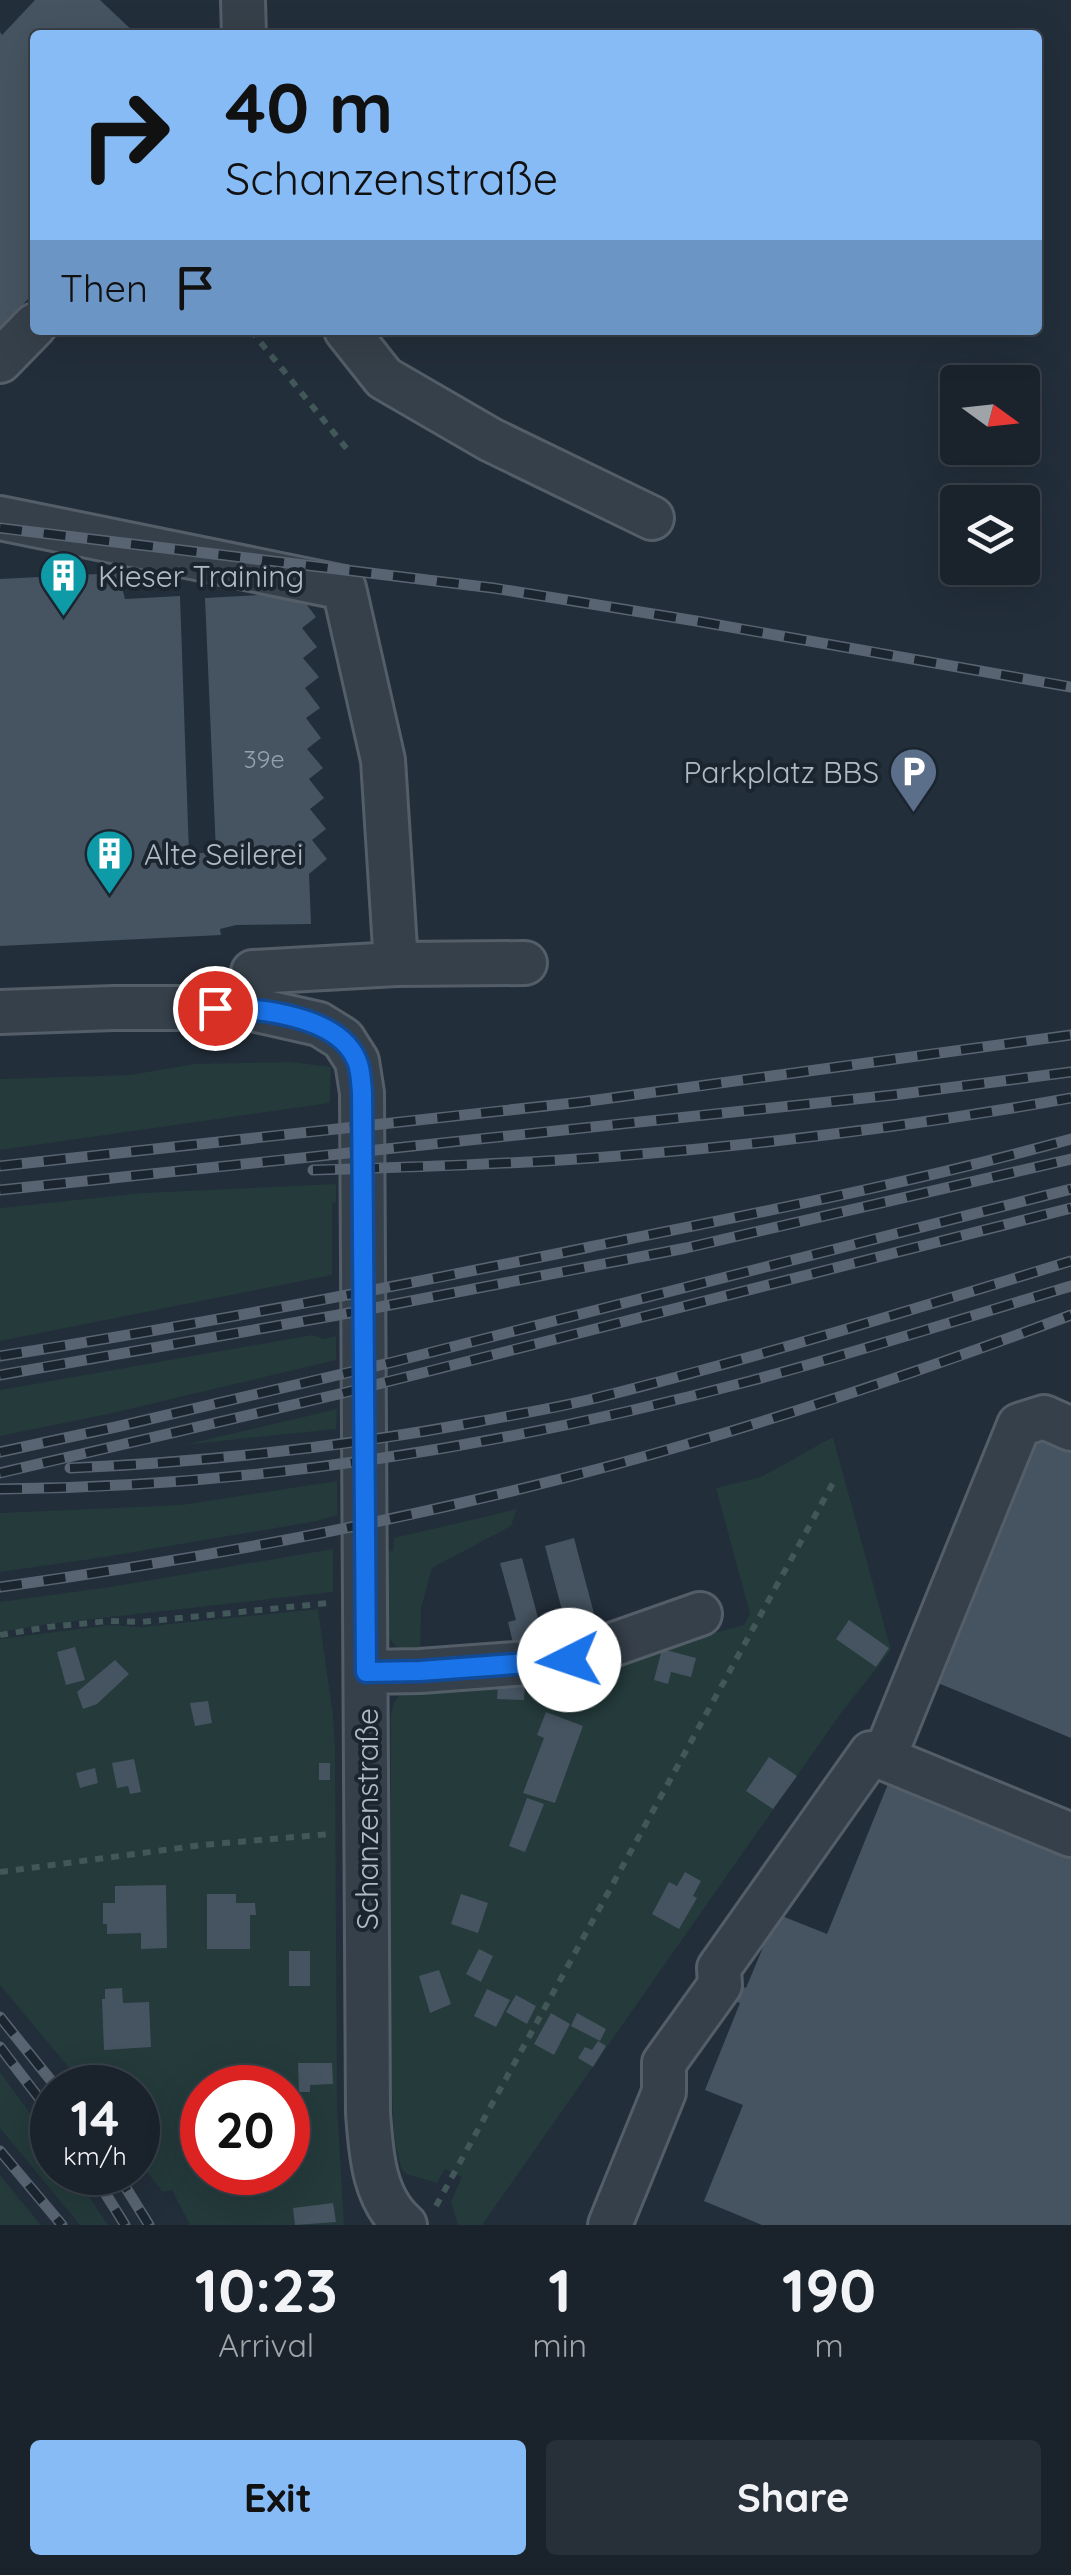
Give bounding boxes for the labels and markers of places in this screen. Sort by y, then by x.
building icon: Kieser Training [37,550,89,618]
place label: Kieser Training [98,557,304,595]
parking icon: Parkplatz BBS [888,746,940,814]
place label: Parkplatz BBS [684,753,879,791]
building icon: Alte Seilerei [83,828,135,896]
place label: Alte Seilerei [144,835,303,873]
pin [173,966,258,1051]

